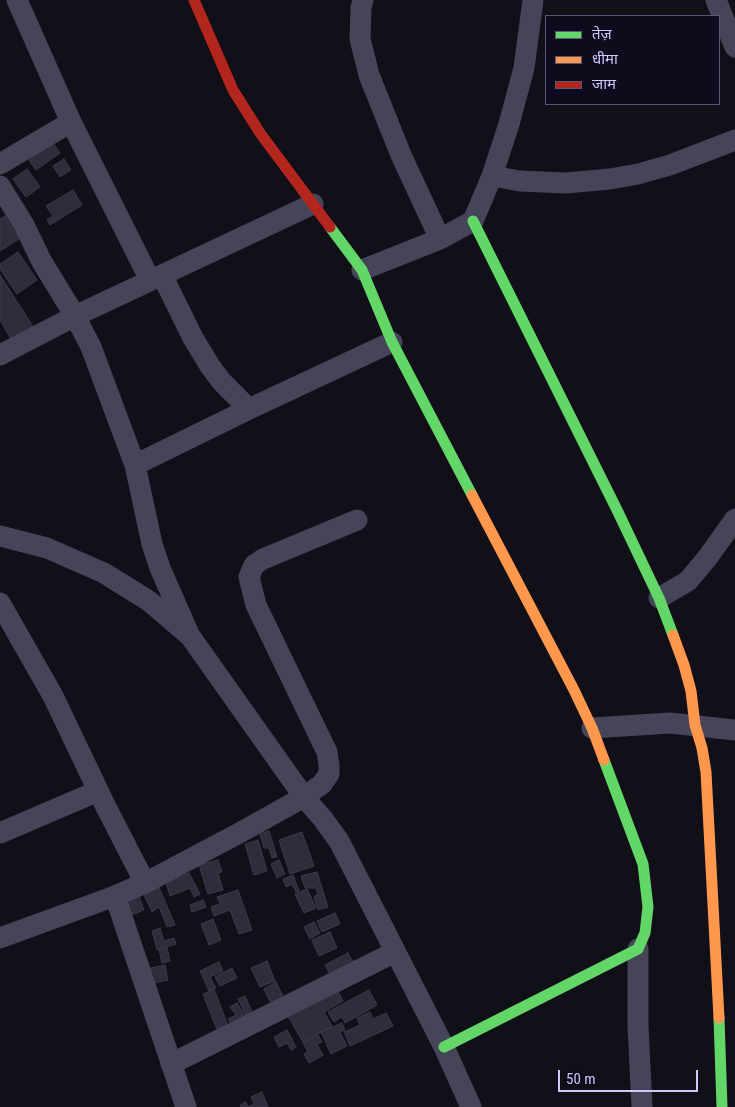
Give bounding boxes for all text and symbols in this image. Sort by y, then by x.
legend [545,15,720,105]
text: तेज़ [592,25,612,43]
text: धीमा [592,50,618,68]
text: जाम [592,75,616,93]
scale bar [560,1060,700,1092]
text: 50 m [566,1070,596,1088]

